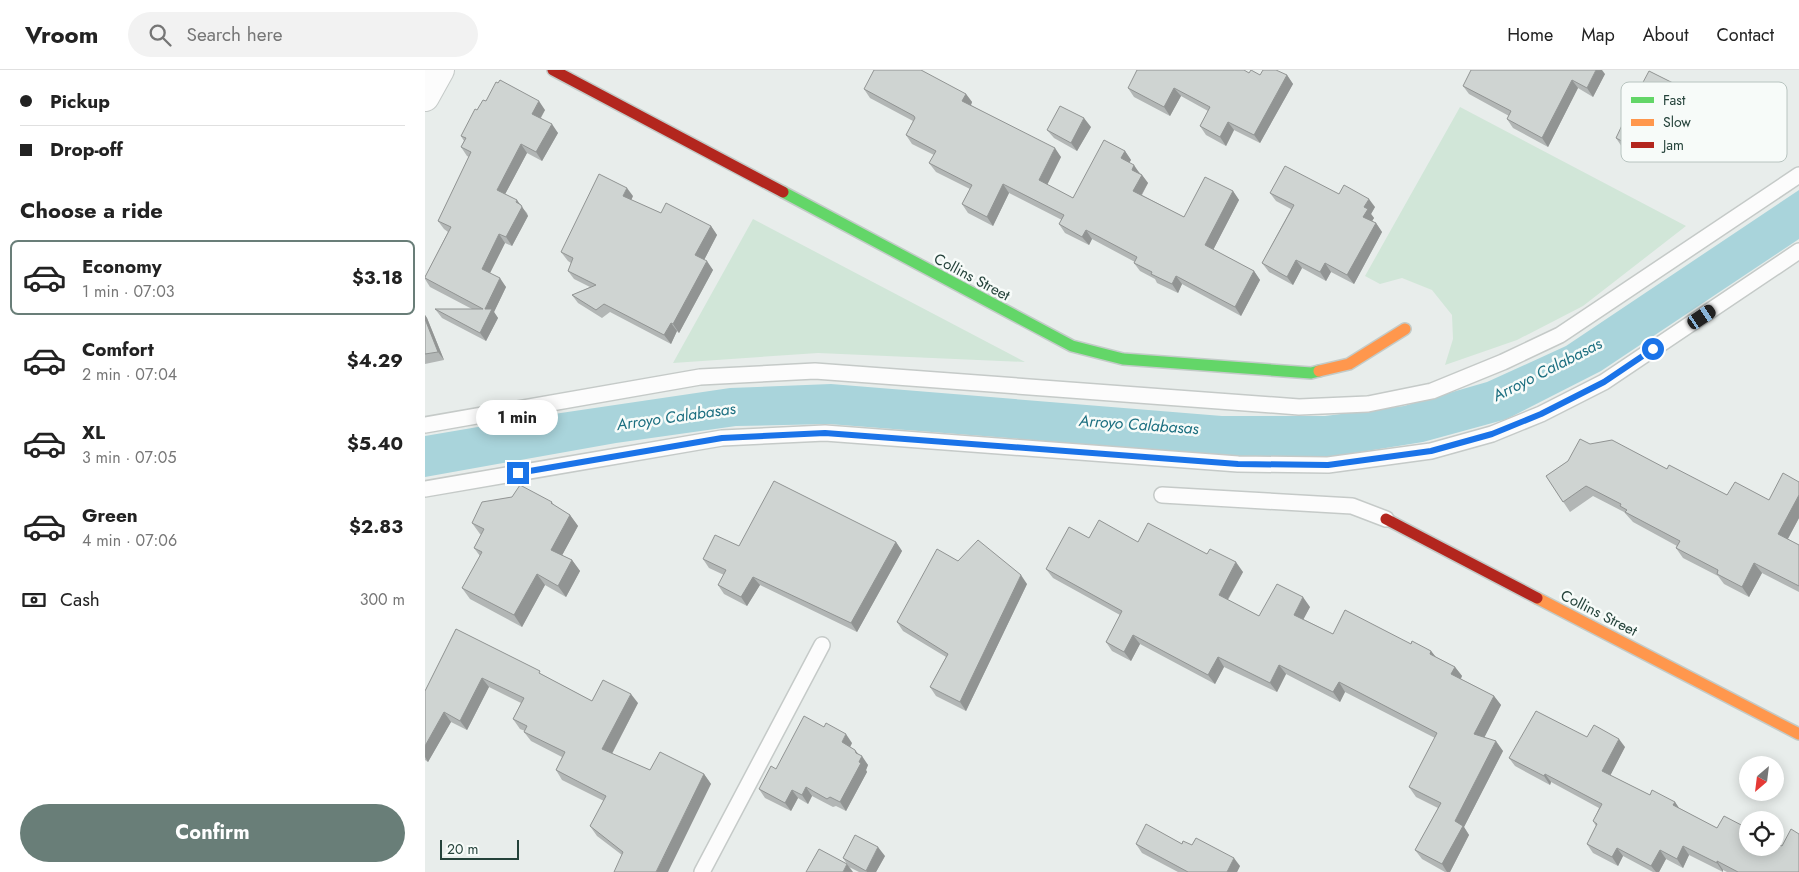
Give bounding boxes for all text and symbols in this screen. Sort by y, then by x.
search box [128,12,478,57]
text: Vroom [25,17,98,52]
icon: search [146,21,174,49]
text: Search here [186,21,283,48]
text: Home [1507,22,1553,48]
text: Map [1581,22,1615,48]
text: About [1643,22,1688,48]
text: Contact [1716,22,1774,48]
legend [1621,82,1787,162]
text: Pickup [50,88,110,115]
text: Fast [1663,90,1686,110]
text: Slow [1663,112,1691,132]
text: Jam [1661,135,1684,155]
text: Drop-off [50,136,123,163]
text: Choose a ride [20,194,163,226]
street label: Collins Street [930,248,1014,306]
text: Economy [82,253,162,280]
icon: car [22,255,67,300]
text: $3.18 [352,264,403,291]
text: 1 min · 07:03 [82,280,175,303]
car [1685,302,1718,332]
water label: Arroyo Calabasas [1488,332,1606,407]
text: Comfort [82,336,154,363]
icon: car [22,338,67,383]
route start [1642,338,1664,360]
text: $4.29 [347,347,403,374]
text: 2 min · 07:04 [82,363,177,386]
water label: Arroyo Calabasas [614,397,738,436]
callout: 1 min [477,400,559,436]
text: 1 min [497,406,537,429]
water label: Arroyo Calabasas [1077,409,1200,440]
text: XL [82,419,105,446]
icon: car [22,421,67,466]
text: $5.40 [347,430,403,457]
text: 3 min · 07:05 [82,446,176,469]
route end [507,462,529,484]
text: Green [82,502,138,529]
icon: car [22,504,67,549]
text: $2.83 [349,513,403,540]
text: 4 min · 07:06 [82,529,177,552]
street label: Collins Street [1557,584,1642,642]
icon: cash [20,586,48,614]
text: Cash [60,586,100,613]
text: 300 m [360,588,405,611]
north arrow [1739,756,1784,801]
map controls [1739,756,1784,856]
button: Confirm [20,804,405,862]
button: locate [1739,811,1784,856]
scale bar [440,837,519,860]
text: 20 m [447,839,479,859]

